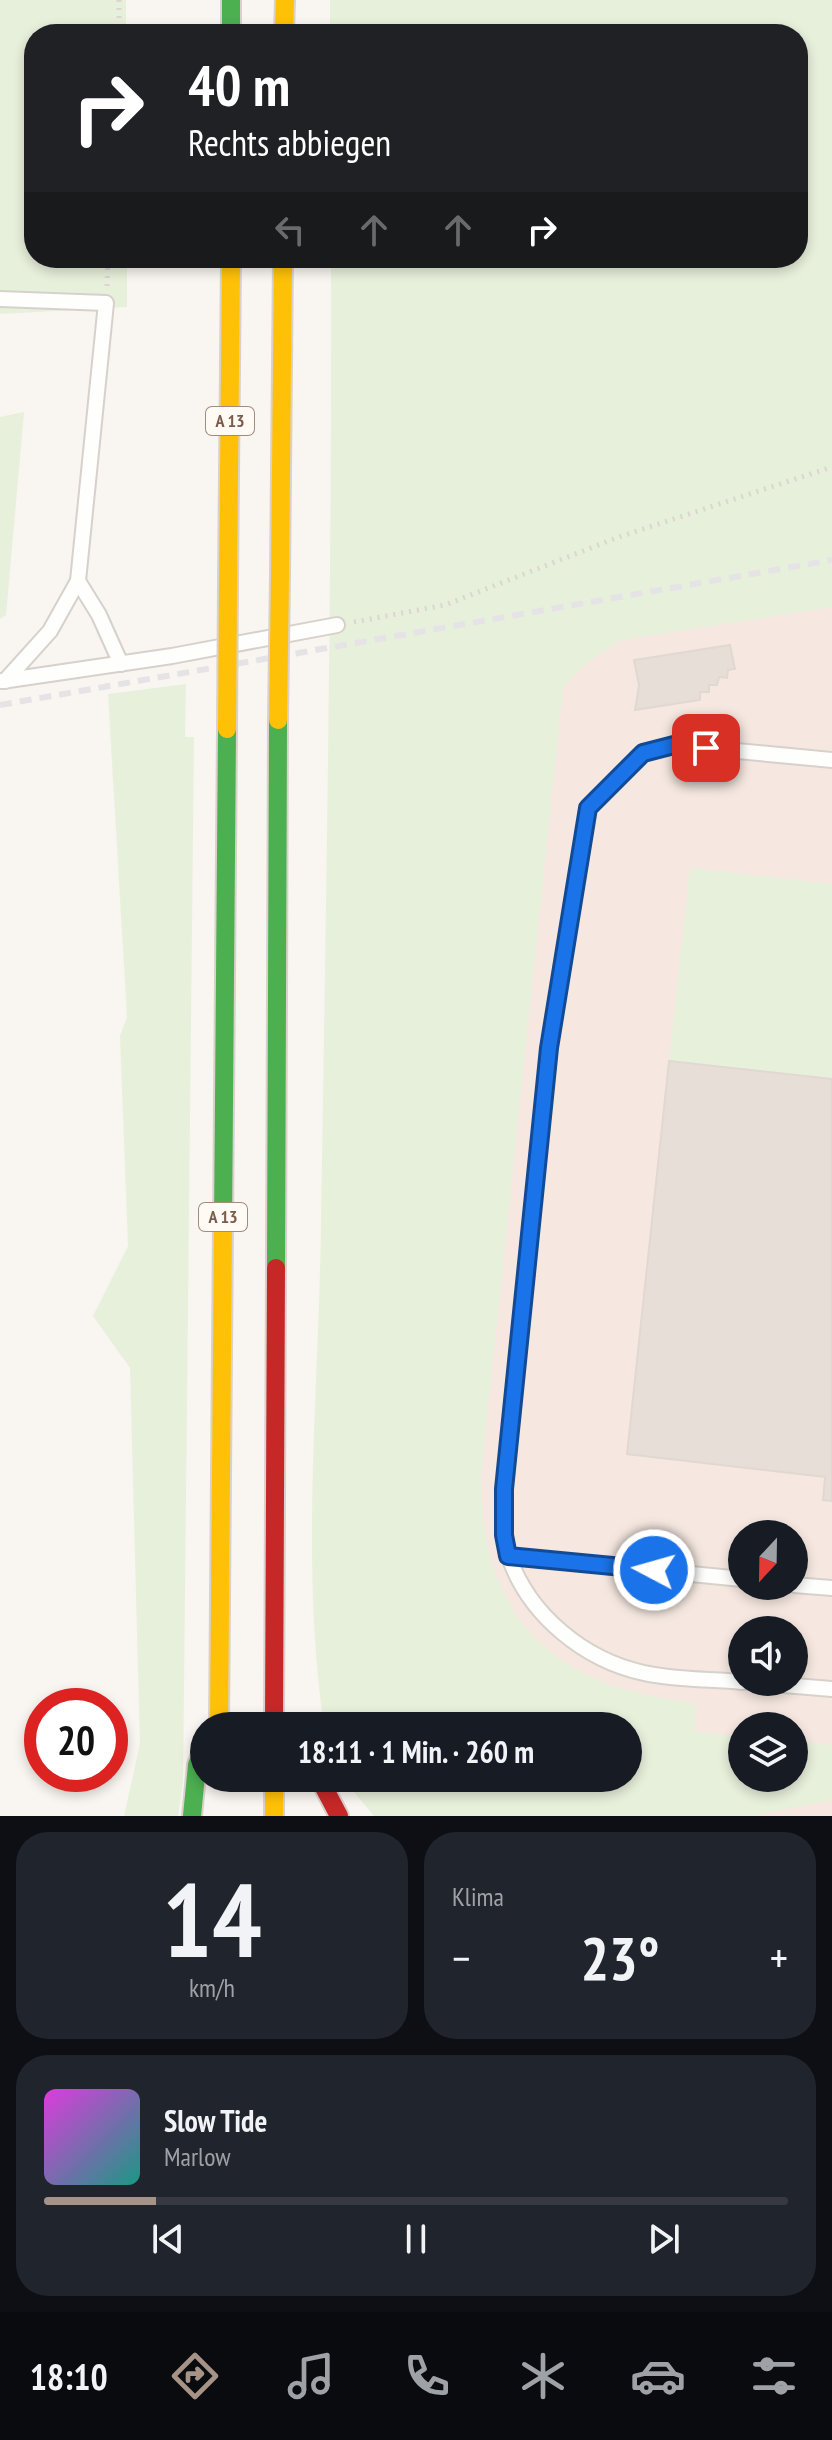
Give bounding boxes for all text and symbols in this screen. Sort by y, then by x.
text: 40 m [188,49,290,121]
icon: right [56,56,160,160]
text: Rechts abbiegen [188,119,391,166]
icon: left [268,208,312,252]
icon: ahead [352,208,396,252]
icon: ahead [436,208,480,252]
icon: right [520,208,564,252]
road number: A 13 [206,407,254,435]
pin [672,714,740,782]
icon: arrive [684,726,728,770]
road number: A 13 [199,1203,247,1231]
north arrow [728,1520,808,1600]
map controls [728,1520,808,1792]
position arrow [612,1528,696,1612]
button: sound [728,1616,808,1696]
speed limit sign: 20 [24,1688,128,1792]
button: layers [728,1712,808,1792]
text: 18:11 · 1 Min. · 260 m [298,1732,534,1771]
text: 14 [162,1851,262,1986]
text: Klima [452,1880,504,1913]
text: 23° [580,1919,660,1997]
text: − [452,1929,470,1986]
text: + [770,1929,788,1986]
text: km/h [189,1971,235,2004]
text: Slow Tide [164,2101,267,2140]
text: Marlow [164,2140,230,2173]
icon: previous [146,2217,190,2261]
icon: pause [394,2217,438,2261]
icon: next [642,2217,686,2261]
icon: directions [167,2348,223,2404]
icon: music [283,2348,339,2404]
icon: phone [399,2348,455,2404]
icon: climate [515,2348,571,2404]
icon: car [630,2348,686,2404]
icon: filters [746,2348,802,2404]
text: 18:10 [30,2353,108,2400]

